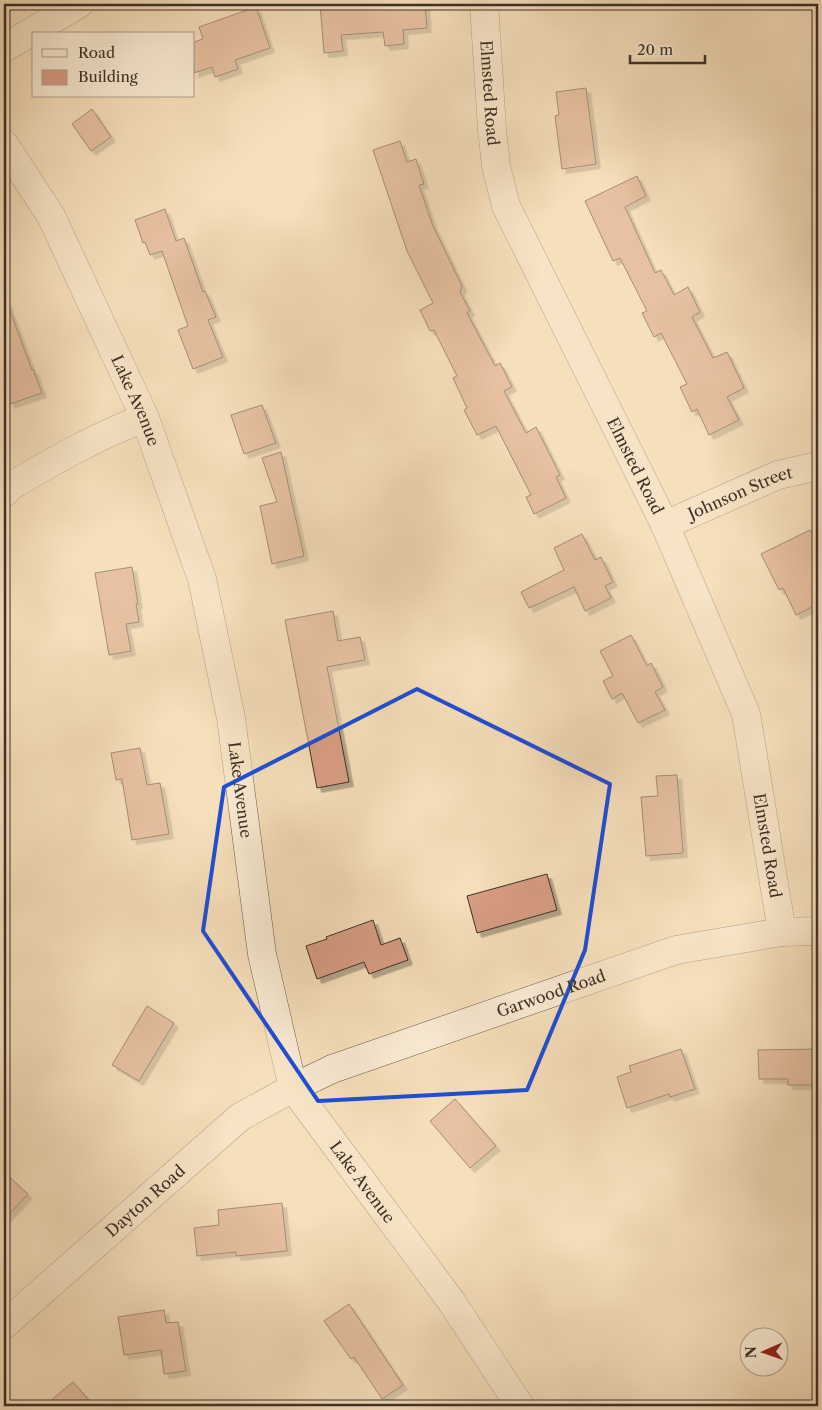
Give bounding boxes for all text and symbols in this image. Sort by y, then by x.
legend [32,32,195,98]
scale bar [630,32,704,64]
street label: Elmsted Road [476,39,504,147]
text: 20 m [637,40,673,59]
text: Road [78,43,115,62]
text: Building [78,67,138,86]
street label: Lake Avenue [107,352,164,448]
street label: Elmsted Road [603,414,668,518]
street label: Johnson Street [682,462,795,525]
street label: Lake Avenue [224,740,257,839]
street label: Elmsted Road [749,792,786,900]
street label: Garwood Road [494,965,608,1021]
street label: Lake Avenue [326,1137,400,1227]
street label: Dayton Road [101,1160,189,1241]
north arrow [740,1328,790,1378]
text: N [742,1346,760,1359]

